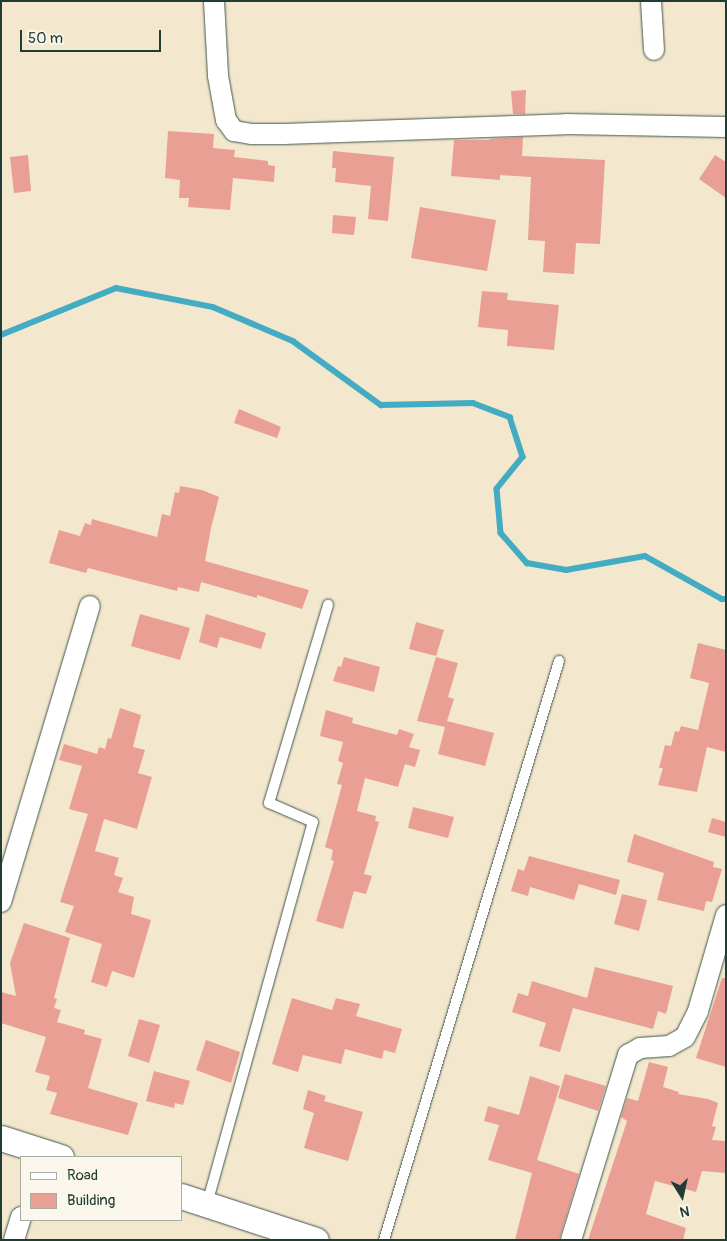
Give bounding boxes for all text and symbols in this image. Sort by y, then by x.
scale bar [22,20,164,52]
text: 50 m [28,29,63,48]
legend [20,1156,182,1221]
text: Road [67,1166,98,1185]
north arrow [657,1171,707,1221]
text: Building [67,1191,115,1210]
text: N [679,1202,691,1220]

